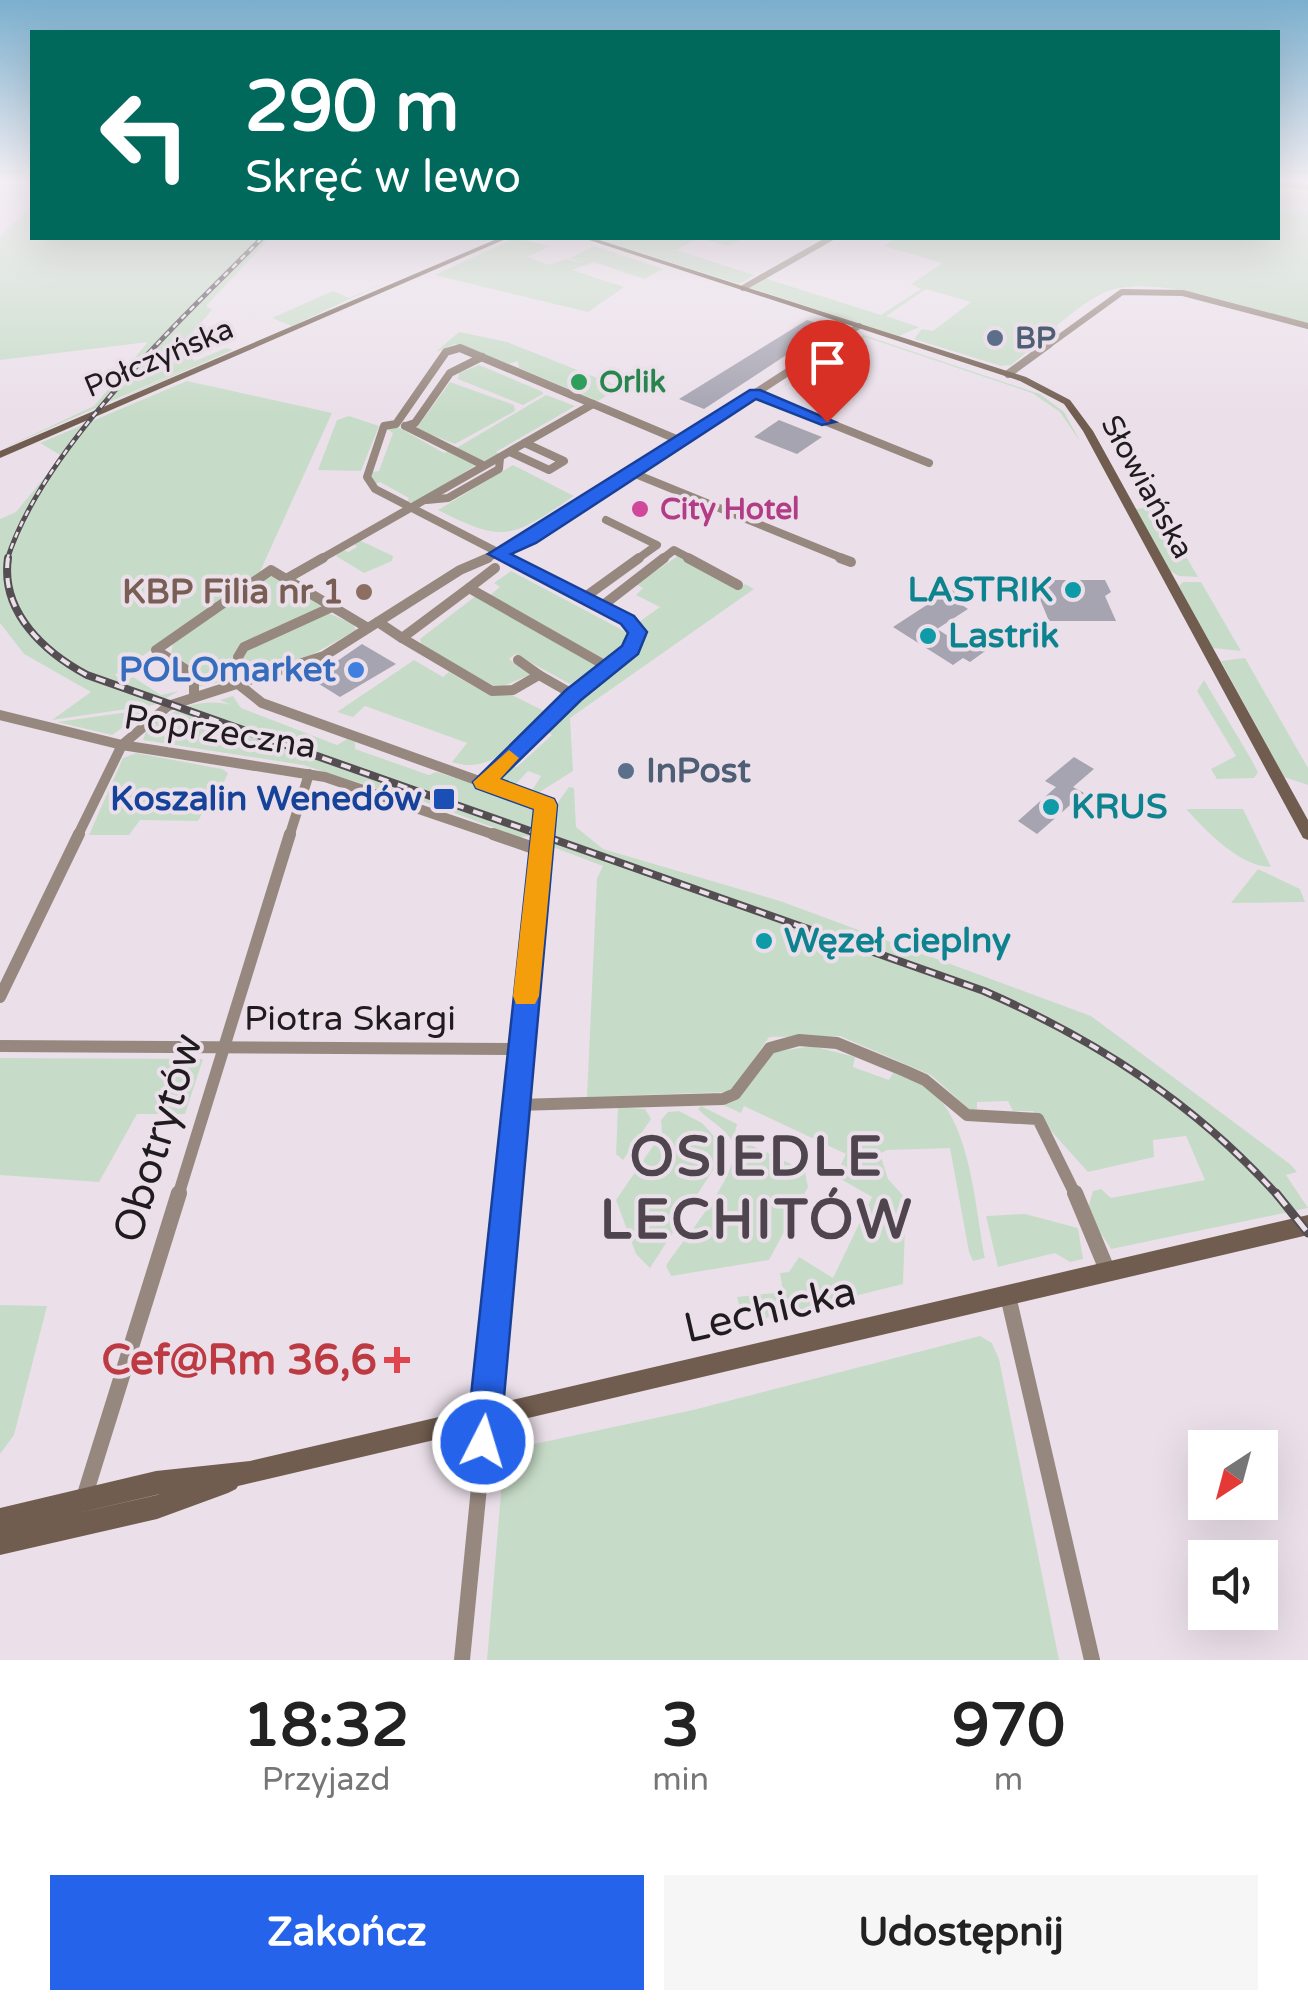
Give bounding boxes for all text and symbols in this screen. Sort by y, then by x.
text: 290 m [245,66,459,150]
icon: left [80,70,210,200]
text: Skręć w lewo [245,151,521,205]
street label: Połczyńska [79,310,239,406]
pin [785,320,870,423]
place label: BP [1015,320,1056,357]
marker: BP [984,327,1006,349]
icon: arrive [800,335,855,390]
place label: Orlik [599,364,666,401]
marker: Orlik [568,371,590,393]
street label: Słowiańska [1093,409,1201,565]
place label: City Hotel [660,491,800,528]
marker: City Hotel [629,498,651,520]
place label: LASTRIK [908,569,1054,611]
place label: KBP Filia nr 1 [122,571,344,613]
marker: LASTRIK [1062,579,1084,601]
marker: KBP Filia nr 1 [353,581,375,603]
place label: Lastrik [948,615,1059,657]
marker: Lastrik [917,625,939,647]
place label: POLOmarket [119,649,337,691]
marker: POLOmarket [345,659,367,681]
street label: Poprzeczna [121,696,319,768]
place label: InPost [646,750,751,792]
marker: InPost [615,760,637,782]
place label: Koszalin Wenedów [110,778,422,820]
marker: Koszalin Wenedów [431,786,457,812]
place label: KRUS [1071,786,1167,828]
marker: KRUS [1040,796,1062,818]
place label: Węzeł cieplny [784,920,1011,962]
marker: Węzeł cieplny [753,930,775,952]
street label: Piotra Skargi [244,998,456,1040]
street label: Obotrytów [102,1028,214,1248]
district label: OSIEDLE LECHITÓW [600,1125,914,1254]
street label: Lechicka [679,1265,861,1355]
place label: Cef@Rm 36,6 [102,1335,377,1386]
marker: Cef@Rm 36,6 [386,1349,408,1371]
position arrow [431,1390,535,1494]
north arrow [1188,1430,1278,1520]
map controls [1188,1430,1278,1630]
button: sound [1188,1540,1278,1630]
text: 18:32 [243,1690,409,1762]
text: 3 [662,1690,699,1762]
text: 970 [952,1690,1065,1762]
text: Przyjazd [262,1761,391,1799]
text: min [652,1761,709,1799]
text: m [994,1761,1023,1799]
button: Zakończ [50,1875,644,1990]
button: Udostępnij [664,1875,1258,1990]

